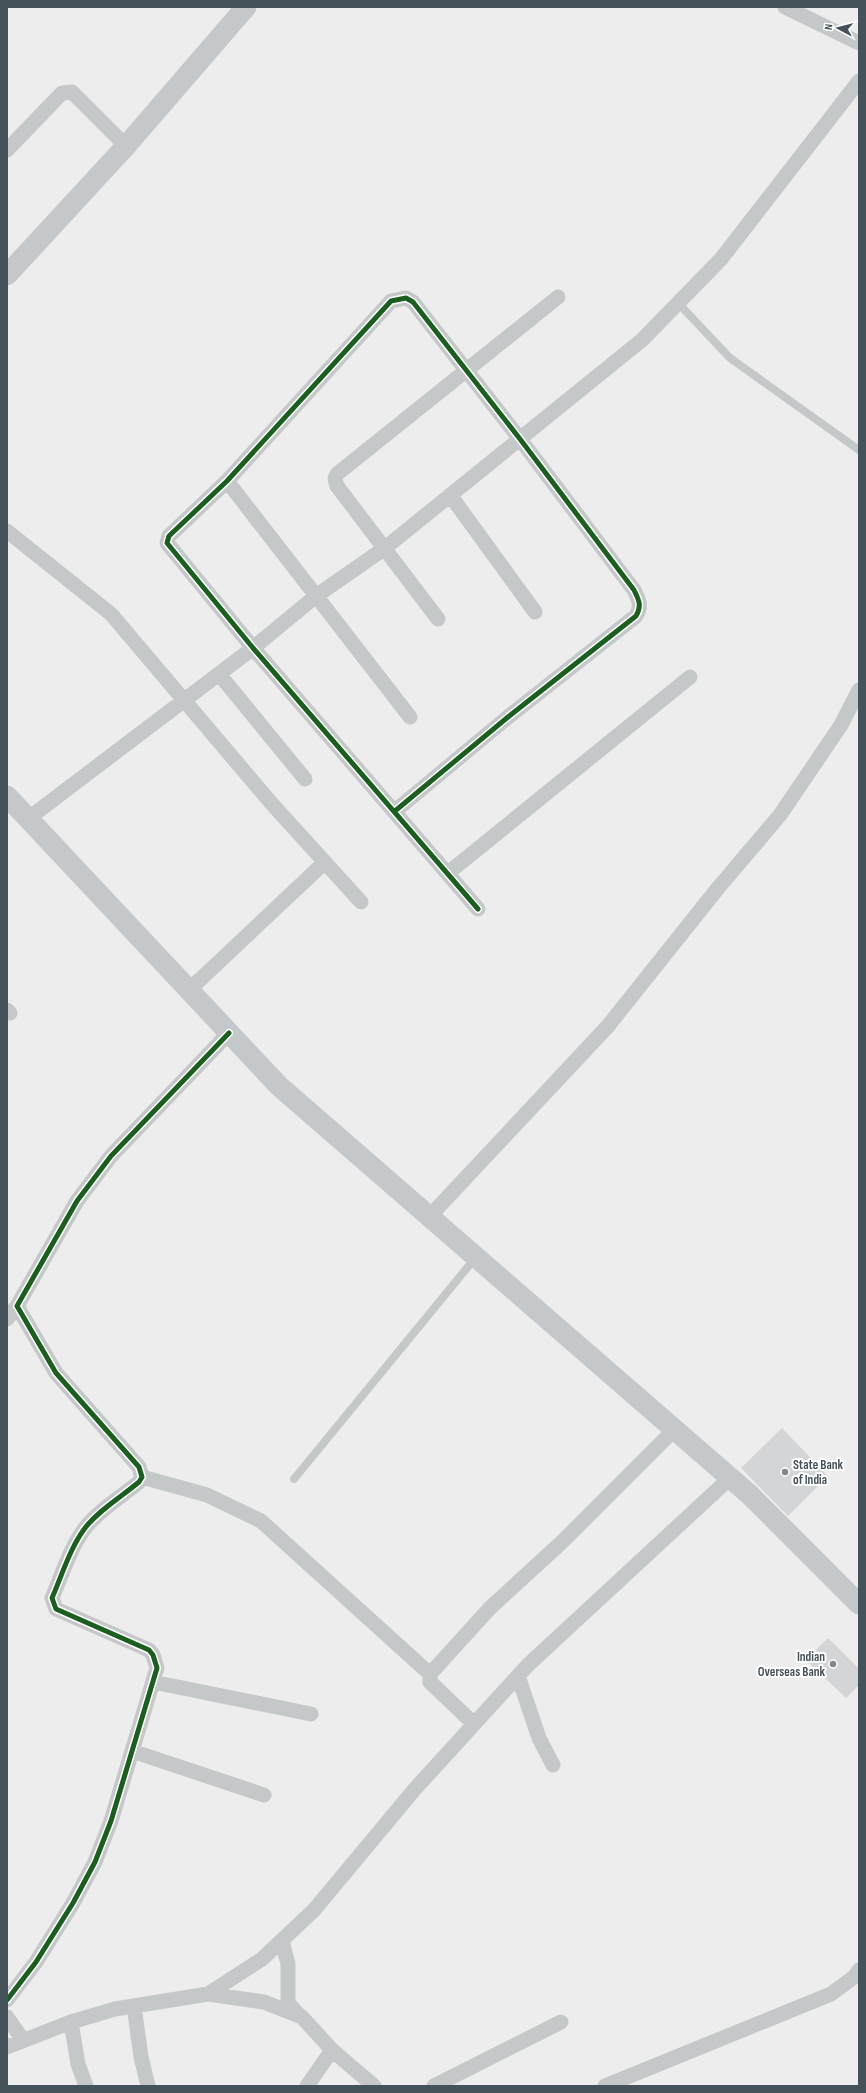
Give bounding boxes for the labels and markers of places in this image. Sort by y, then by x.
place label: State Bank of India [793,1457,844,1488]
marker: State Bank of India [780,1467,790,1477]
place label: Indian Overseas Bank [758,1649,826,1680]
marker: Indian Overseas Bank [828,1659,838,1669]

